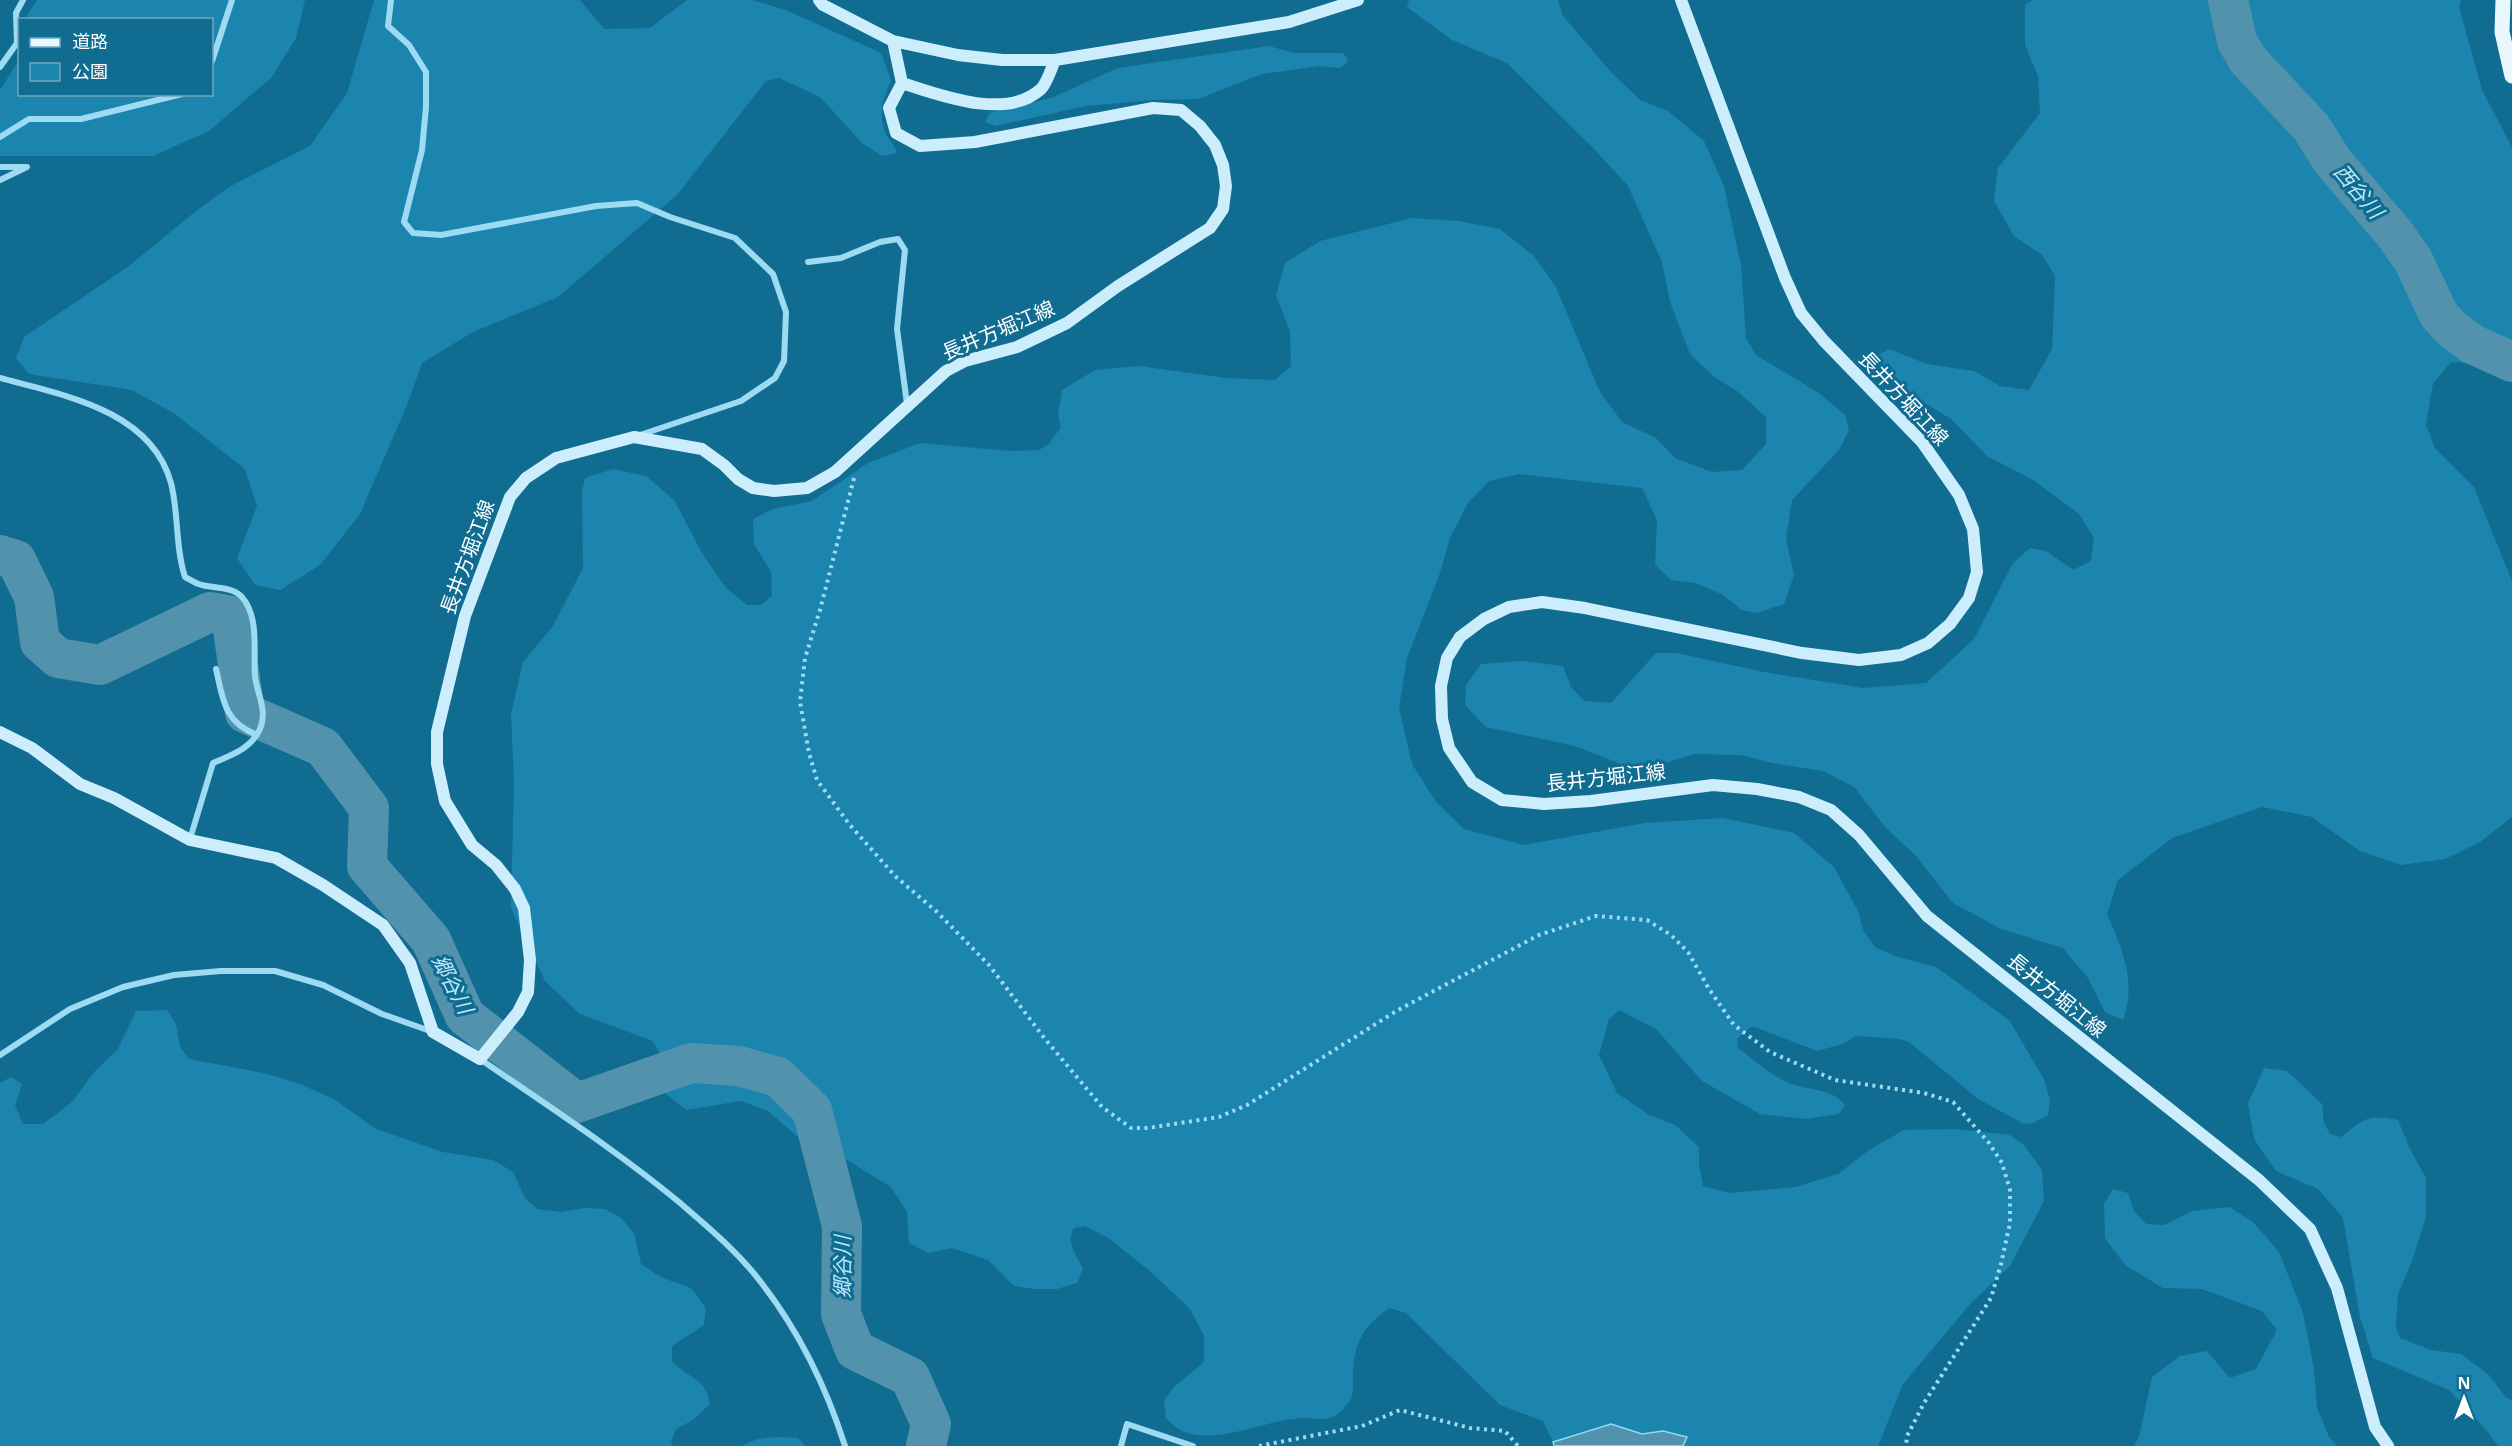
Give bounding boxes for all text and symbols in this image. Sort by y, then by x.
legend [18,18,213,96]
text: 道路 [72,29,108,53]
text: 公園 [72,59,108,83]
water label: 西谷川 [2328,158,2391,226]
street label: 長井方堀江線 [937,294,1059,366]
street label: 長井方堀江線 [1853,345,1955,451]
street label: 長井方堀江線 [434,496,500,618]
street label: 長井方堀江線 [1545,757,1667,797]
street label: 長井方堀江線 [2002,947,2112,1043]
water label: 郷谷川 [426,950,481,1020]
water label: 郷谷川 [828,1234,856,1299]
north arrow [2434,1368,2494,1428]
text: N [2457,1372,2471,1394]

